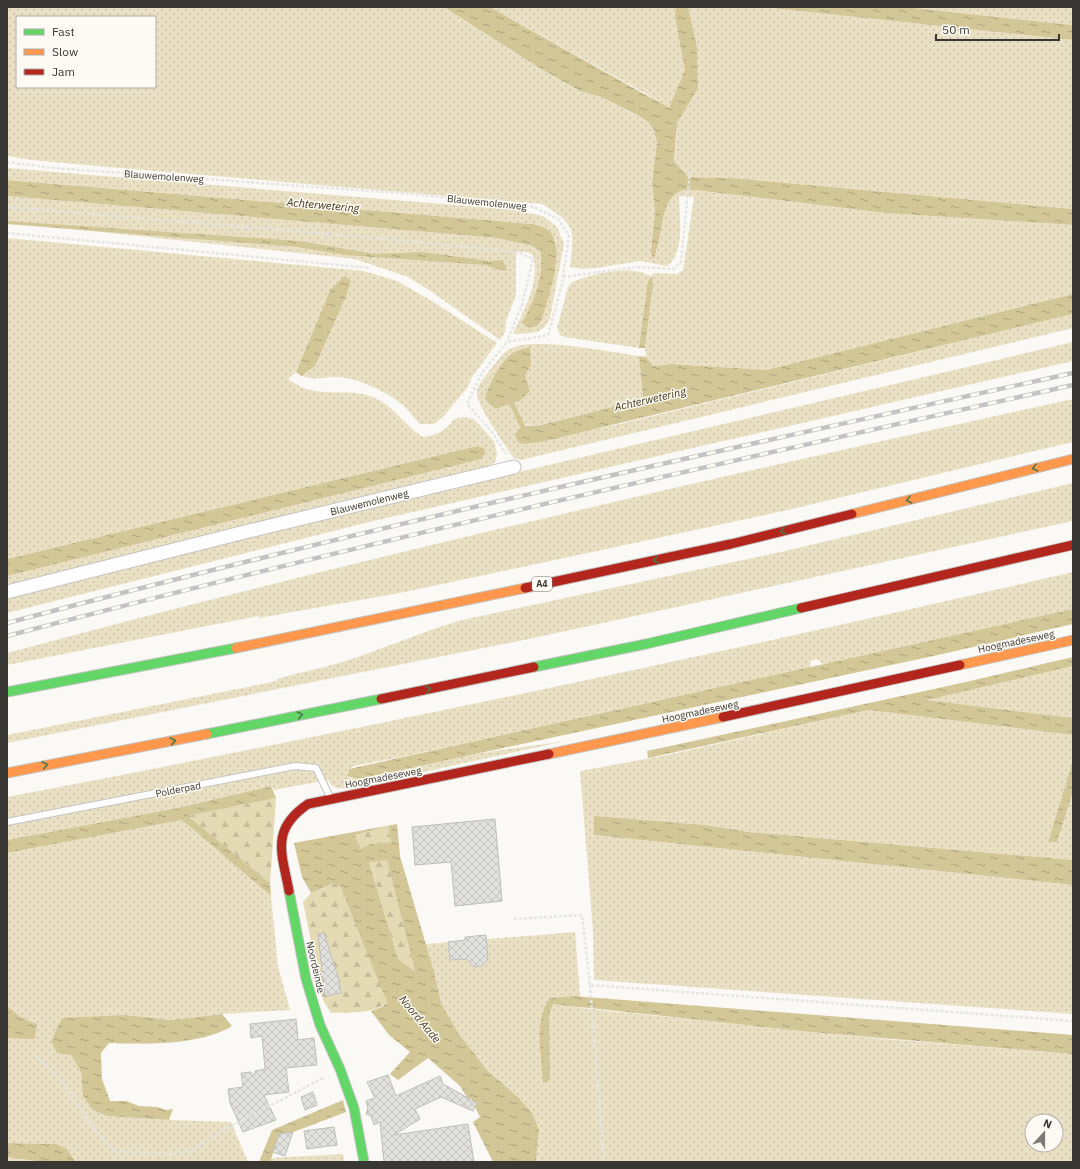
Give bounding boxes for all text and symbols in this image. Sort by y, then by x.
legend [16,16,156,88]
scale bar [936,16,1059,42]
text: 50 m [942,22,970,37]
text: Fast [52,24,75,39]
text: Slow [52,44,78,59]
text: Jam [52,64,75,79]
street label: Blauwemolenweg [124,167,205,186]
street label: Blauwemolenweg [447,192,528,213]
water label: Achterwetering [285,195,360,215]
water label: Achterwetering [612,384,687,414]
one-way arrow [1032,464,1038,472]
street label: Blauwemolenweg [329,486,410,518]
one-way arrow [906,495,912,503]
one-way arrow [780,526,787,535]
one-way arrow [653,555,659,563]
road number: A4 [532,577,552,591]
street label: Hoogmadeseweg [977,627,1056,656]
one-way arrow [425,685,431,693]
street label: Hoogmadeseweg [661,697,740,726]
one-way arrow [297,711,304,720]
one-way arrow [170,737,176,745]
one-way arrow [42,762,48,770]
street label: Hoogmadeseweg [344,764,423,791]
street label: Polderpad [154,779,202,800]
street label: Noordeinde [303,940,328,995]
water label: Noord Aade [396,992,444,1046]
north arrow [1024,1113,1064,1153]
text: N [1041,1116,1054,1132]

